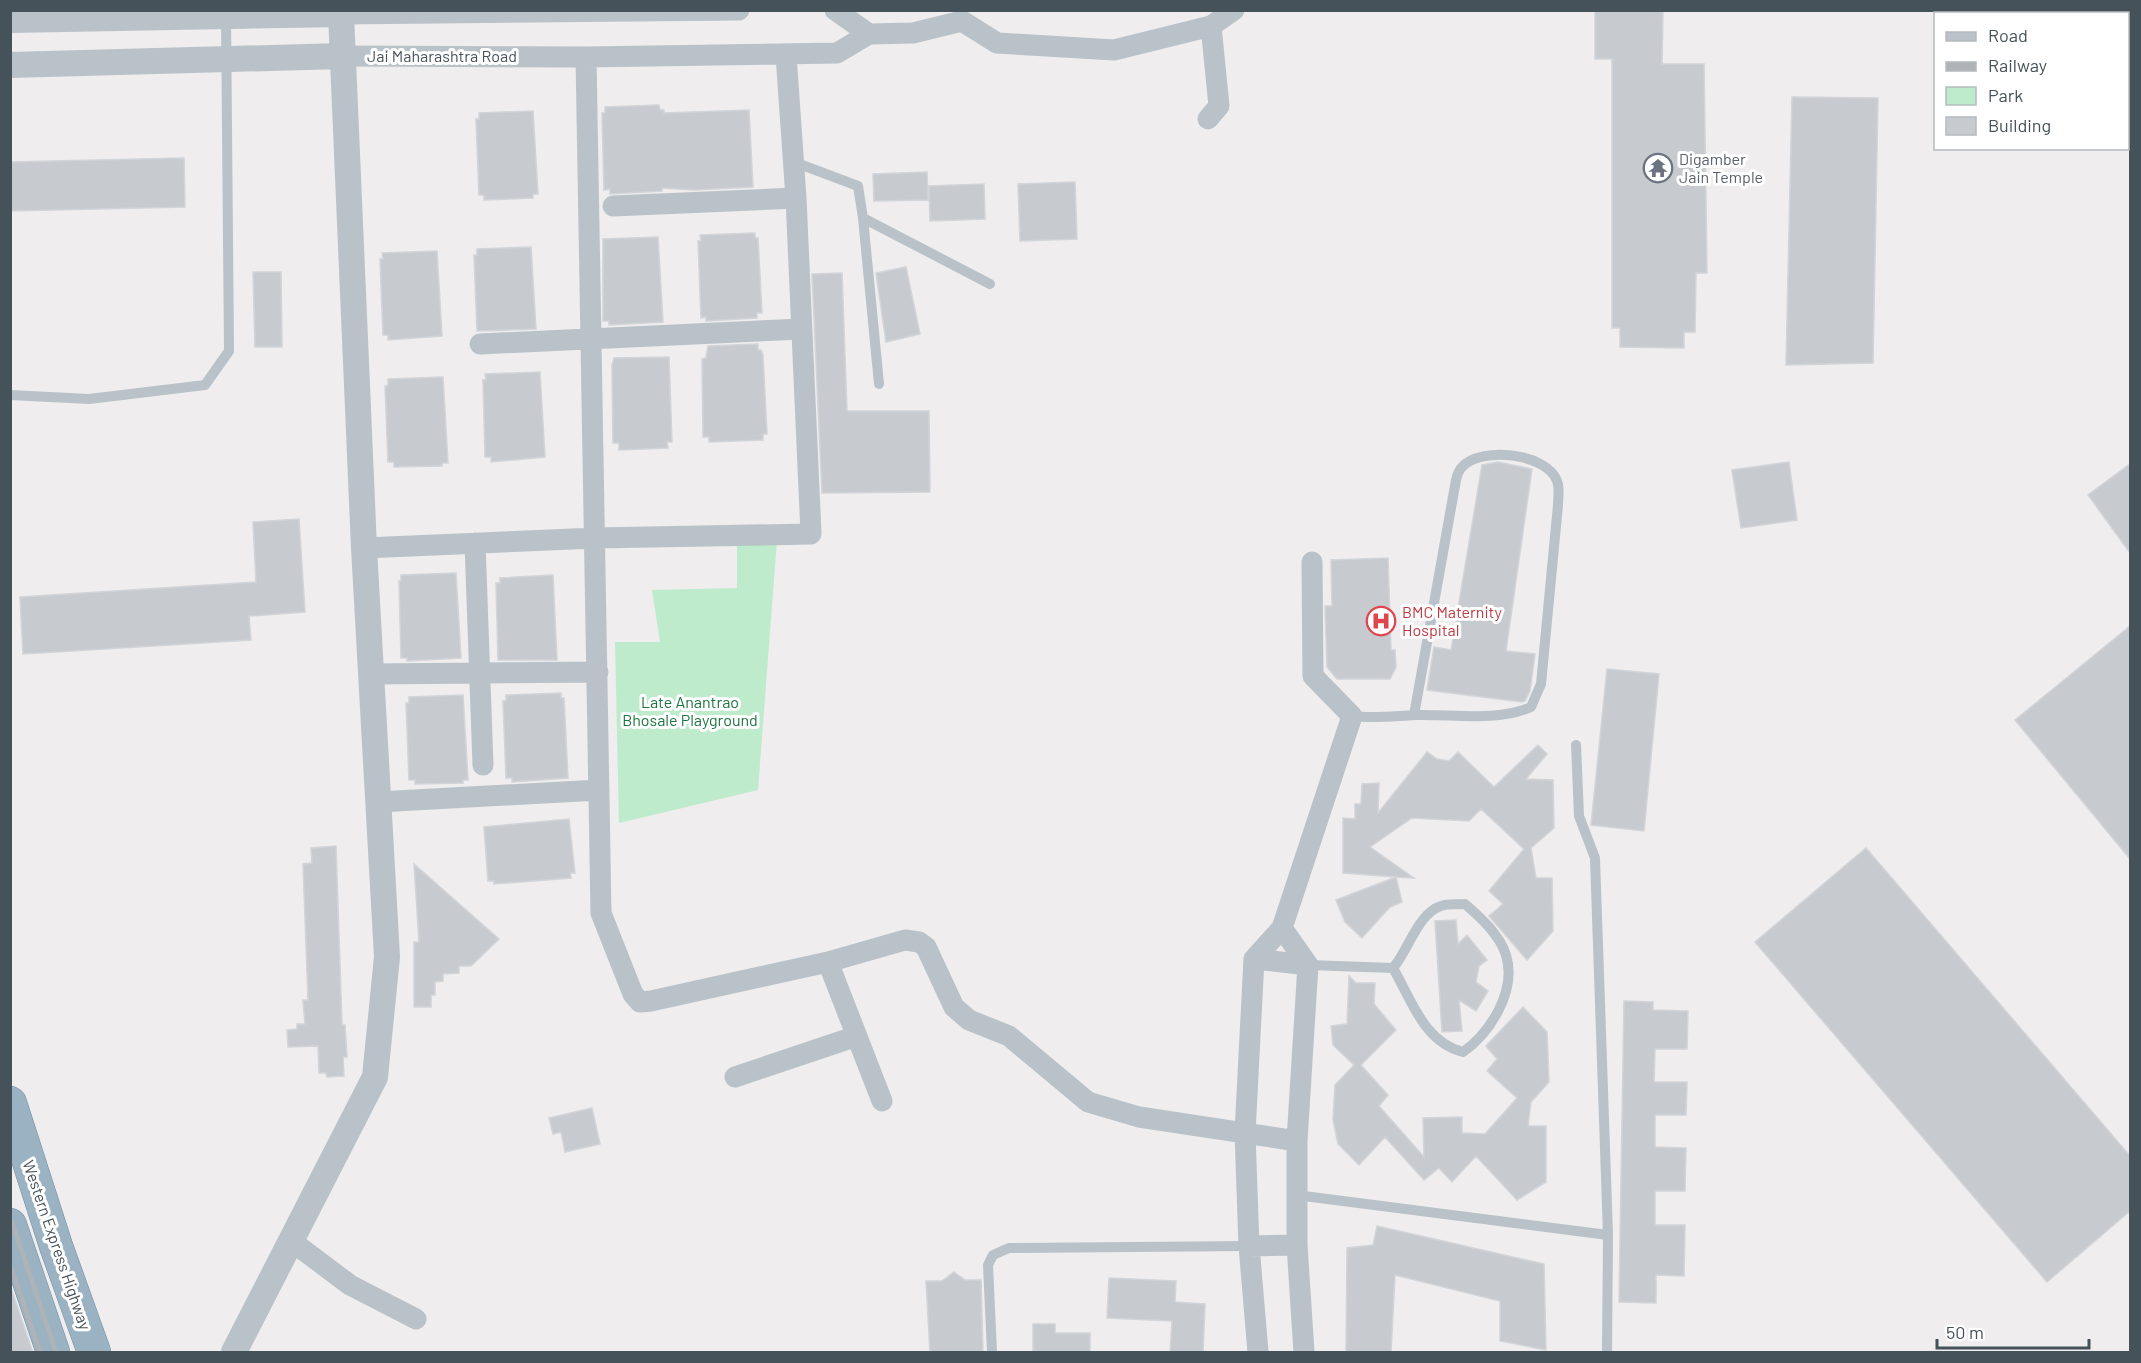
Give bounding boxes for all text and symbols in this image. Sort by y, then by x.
legend [1934,12,2129,150]
text: Road [1988,24,2028,46]
street label: Jai Maharashtra Road [367,46,517,65]
text: Railway [1988,54,2047,76]
text: Park [1988,84,2023,106]
text: Building [1988,114,2051,136]
place label: Digamber Jain Temple [1679,149,1763,186]
temple icon: Digamber Jain Temple [1642,152,1674,184]
place label: BMC Maternity Hospital [1402,602,1502,639]
hospital icon: BMC Maternity Hospital [1365,605,1397,637]
park label: Late Anantrao Bhosale Playground [622,692,758,729]
street label: Western Express Highway [19,1158,96,1333]
scale bar [1937,1312,2088,1350]
text: 50 m [1946,1321,1984,1343]

